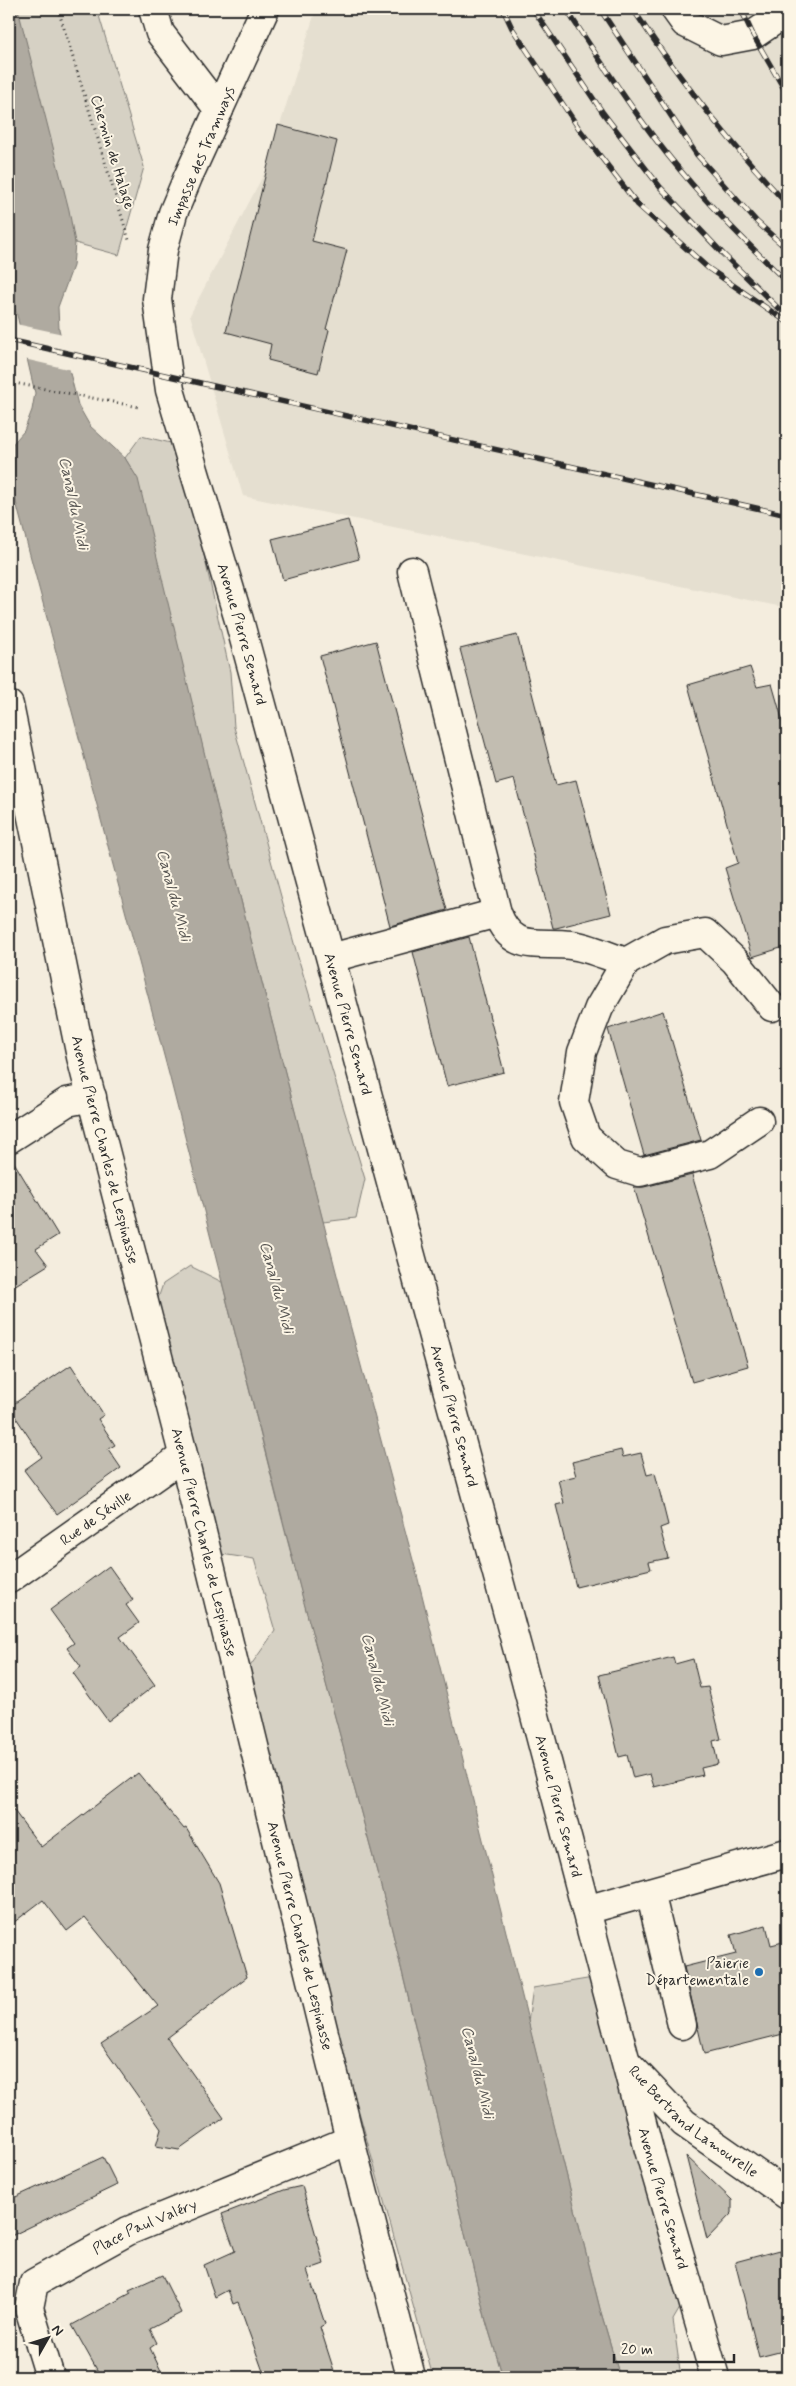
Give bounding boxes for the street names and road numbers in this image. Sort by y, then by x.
street label: Impasse des Tramways [163,83,240,229]
street label: Chemin de Halage [84,93,139,212]
street label: Avenue Pierre Semard [212,561,271,708]
street label: Avenue Pierre Semard [319,951,376,1098]
street label: Avenue Pierre Charles de Lespinasse [66,1034,143,1266]
street label: Avenue Pierre Semard [425,1343,482,1489]
street label: Avenue Pierre Charles de Lespinasse [166,1426,241,1659]
street label: Rue de Séville [57,1487,136,1551]
street label: Avenue Pierre Semard [529,1733,586,1880]
street label: Avenue Pierre Charles de Lespinasse [262,1819,337,2053]
street label: Rue Bertrand Lamourelle [624,2062,762,2183]
street label: Avenue Pierre Semard [633,2126,692,2272]
street label: Place Paul Valéry [89,2195,200,2260]

